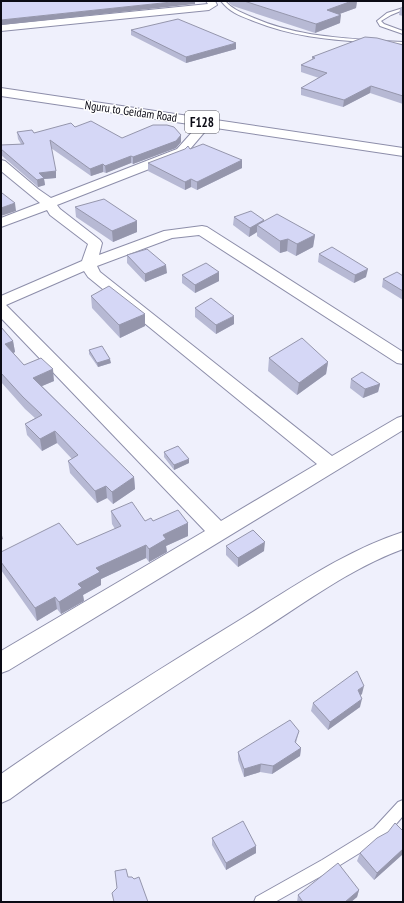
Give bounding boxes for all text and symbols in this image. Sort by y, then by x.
street label: Nguru to Geidam Road [84,97,178,125]
road number: F128 [185,111,219,133]

